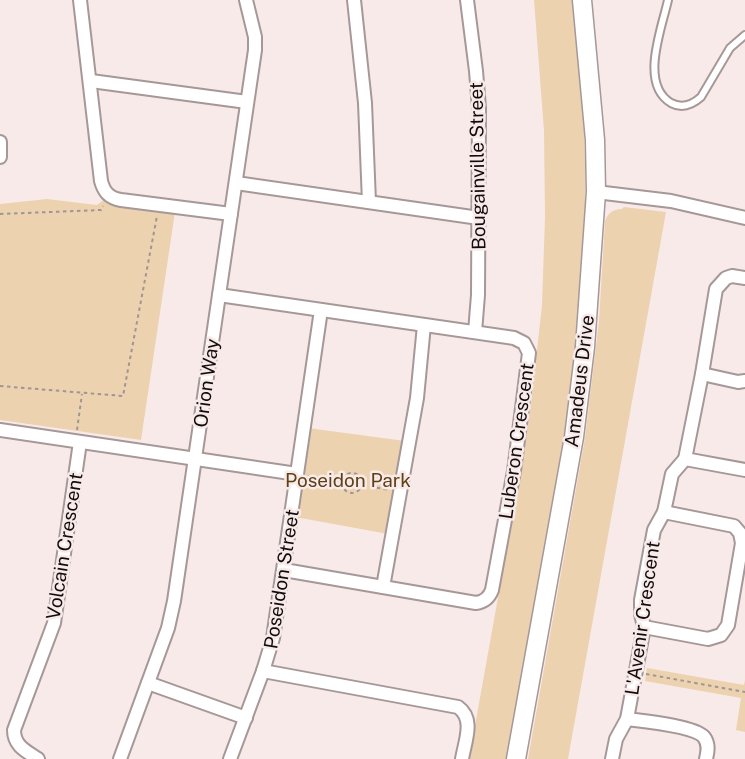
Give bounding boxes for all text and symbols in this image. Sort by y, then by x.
street label: Bougainville Street [465,82,489,250]
street label: Amadeus Drive [560,314,598,448]
street label: Orion Way [189,337,223,429]
street label: Luberon Crescent [494,361,538,521]
park label: Poseidon Park [285,469,411,491]
street label: Volcain Crescent [42,471,86,621]
street label: Poseidon Street [259,508,303,650]
street label: L'Avenir Crescent [620,539,664,697]

